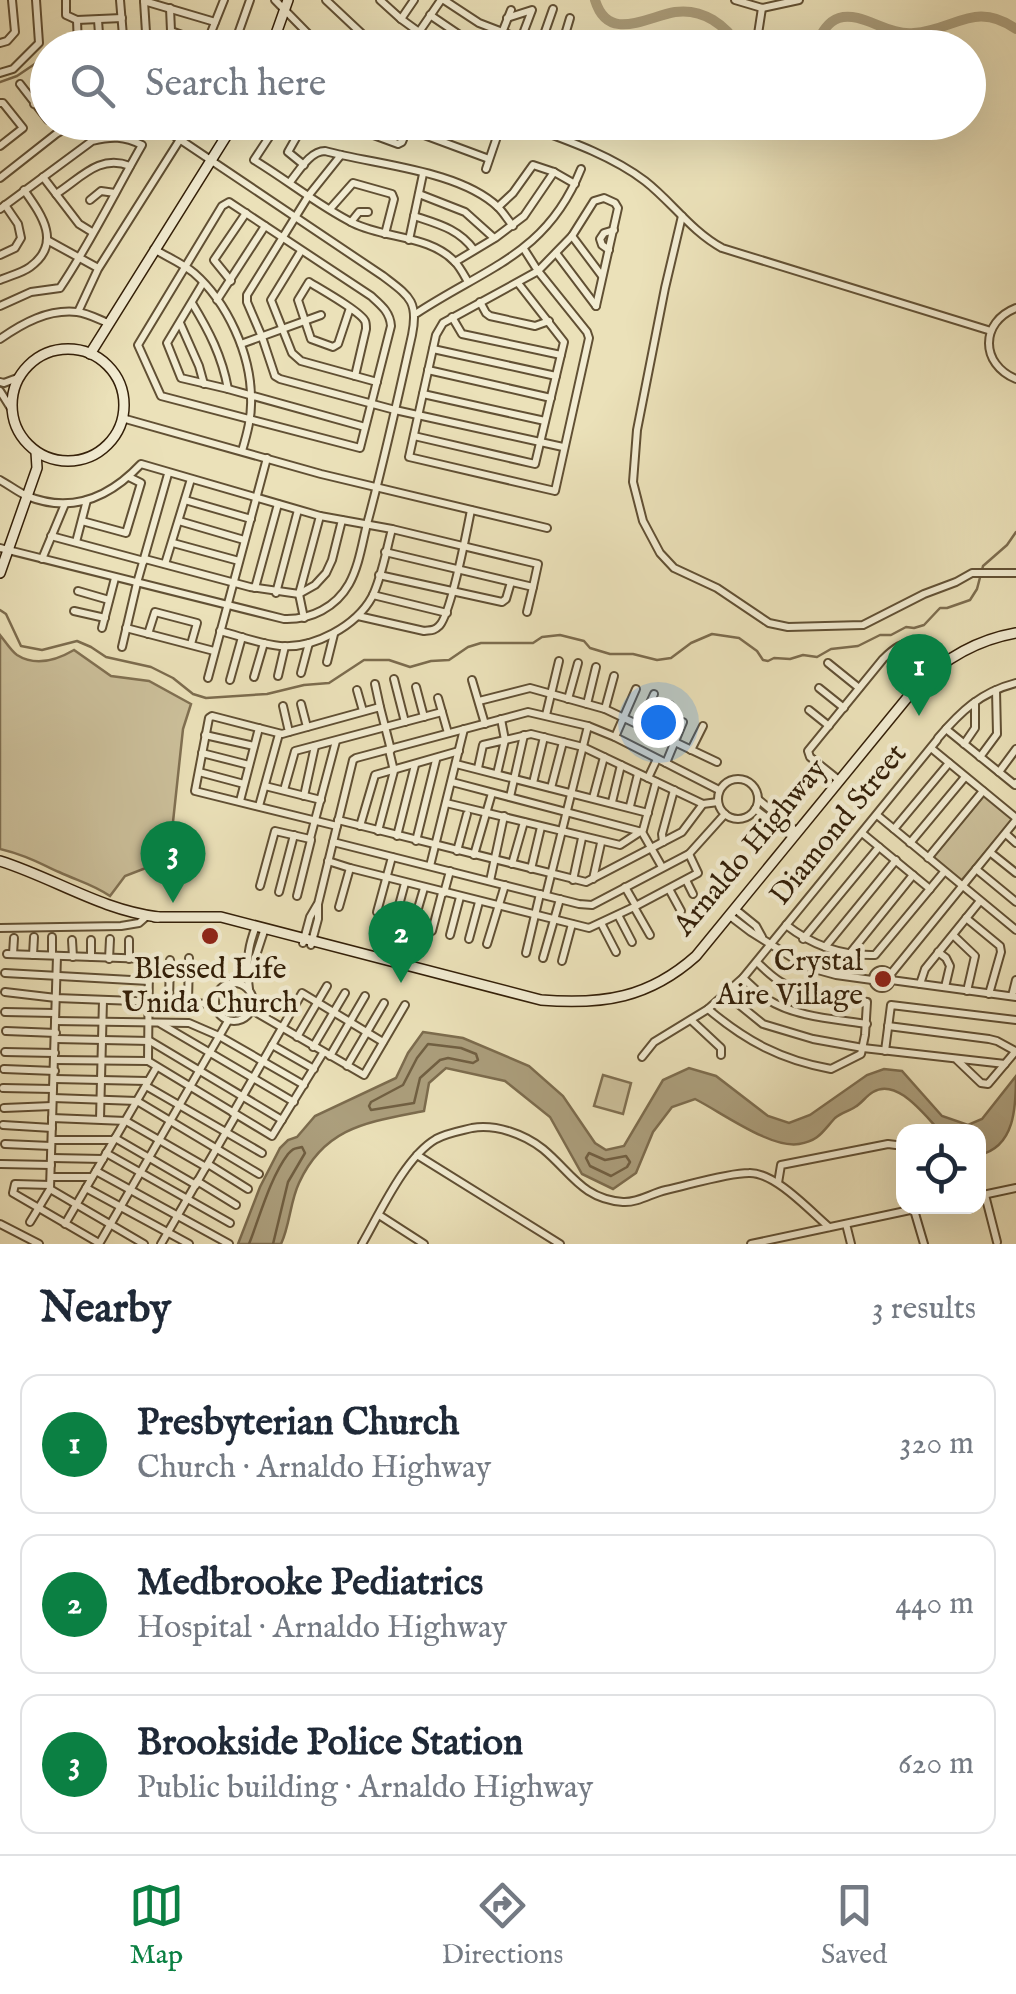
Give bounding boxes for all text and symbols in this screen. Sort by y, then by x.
search box [30,30,986,140]
icon: search [65,58,120,113]
text: Search here [145,61,326,109]
pin: 1 [886,634,952,716]
your location [633,697,684,748]
street label: Diamond Street [762,736,916,914]
street label: Arnaldo Highway [665,751,836,945]
pin: 3 [140,820,206,903]
pin: 2 [368,900,434,983]
marker: Blessed Life Unida Church [199,925,221,947]
place label: Crystal Aire Village [715,943,864,1015]
place label: Blessed Life Unida Church [122,951,298,1023]
marker: Crystal Aire Village [872,968,894,990]
map controls [896,1124,986,1214]
button: locate [896,1124,986,1214]
text: Nearby [40,1283,171,1336]
text: 3 results [872,1289,976,1330]
text: Presbyterian Church [137,1400,459,1448]
text: 1 [69,1424,80,1465]
text: 320 m [900,1424,974,1465]
text: Church · Arnaldo Highway [137,1448,491,1489]
text: Medbrooke Pediatrics [137,1560,483,1608]
text: 2 [67,1584,82,1625]
text: 440 m [895,1584,974,1625]
text: Hospital · Arnaldo Highway [137,1608,507,1649]
text: Brookside Police Station [137,1720,523,1768]
text: 3 [69,1744,80,1785]
text: 620 m [898,1744,974,1785]
text: Public building · Arnaldo Highway [137,1768,593,1809]
tab: Map [129,1878,184,1973]
tab: Directions [441,1878,563,1973]
tab: Saved [821,1878,887,1973]

